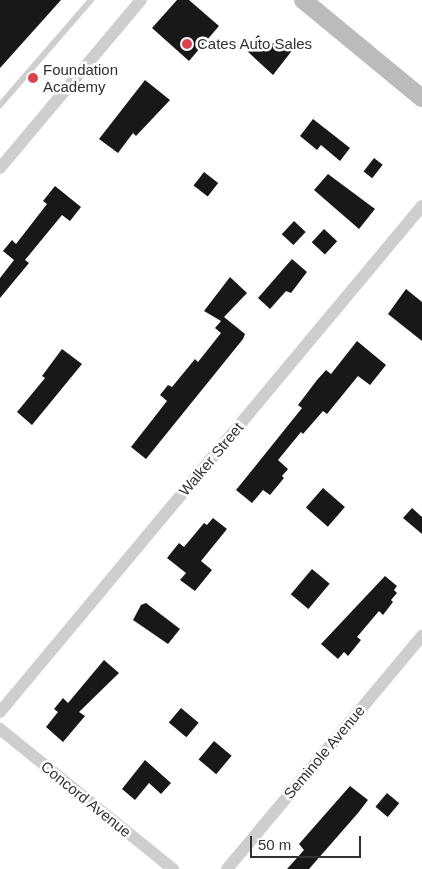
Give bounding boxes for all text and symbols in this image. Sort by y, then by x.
place label: Cates Auto Sales [197,35,313,53]
marker: Cates Auto Sales [181,38,193,50]
place label: Foundation Academy [43,60,118,95]
marker: Foundation Academy [27,72,39,84]
street label: Walker Street [175,419,247,499]
street label: Seminole Avenue [279,701,369,803]
street label: Concord Avenue [37,757,135,841]
scale bar [252,826,363,858]
text: 50 m [258,836,291,853]

